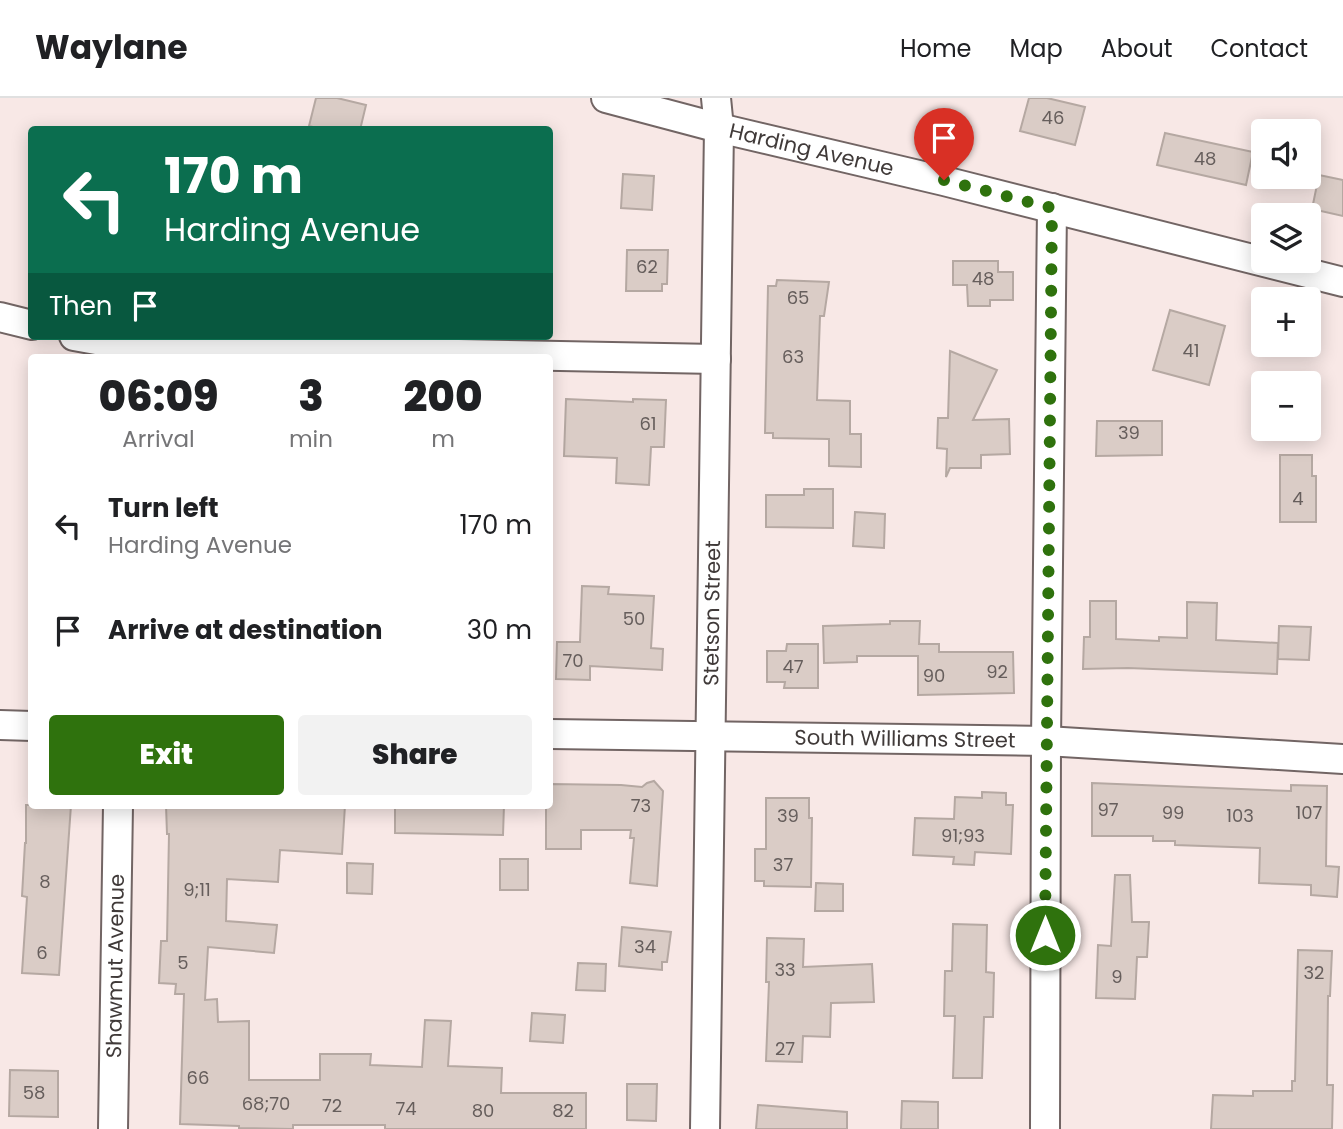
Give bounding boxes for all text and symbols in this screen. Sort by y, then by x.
text: Waylane [35,24,188,71]
text: Home [900,32,972,65]
text: Map [1010,32,1063,65]
text: About [1101,32,1172,65]
text: Contact [1210,32,1308,65]
house number: 46 [1042,105,1064,130]
pin [914,108,974,180]
street label: Harding Avenue [727,116,897,183]
icon: arrive [925,119,963,157]
map controls [1251,119,1321,441]
button: sound [1251,119,1321,189]
text: 170 m [164,142,303,210]
house number: 48 [1194,146,1216,171]
icon: left [49,154,140,245]
button: layers [1251,203,1321,273]
text: Harding Avenue [164,207,420,252]
house number: 62 [636,254,658,279]
house number: 48 [972,266,994,291]
house number: 65 [787,285,809,310]
icon: arrive [126,287,164,325]
button: + [1251,287,1321,357]
text: Then [49,288,112,324]
house number: 41 [1182,338,1200,363]
house number: 63 [782,344,804,369]
text: 06:09 [98,367,218,426]
text: 3 [298,367,324,426]
text: 200 [403,367,483,426]
button: − [1251,371,1321,441]
house number: 61 [639,411,657,436]
house number: 39 [1118,420,1140,445]
text: Arrival [122,423,195,455]
text: min [289,423,333,455]
text: m [431,423,455,455]
house number: 4 [1292,486,1304,511]
text: Turn left [108,490,219,526]
icon: left [49,507,87,545]
text: 170 m [459,507,532,543]
text: Harding Avenue [108,529,292,561]
street label: Stetson Street [696,540,727,686]
house number: 50 [623,606,645,631]
icon: arrive [49,612,87,650]
text: Arrive at destination [108,612,383,648]
text: 30 m [467,612,532,648]
house number: 70 [562,648,584,673]
house number: 47 [782,654,804,679]
house number: 92 [986,659,1008,684]
house number: 90 [923,663,945,688]
button: Exit [49,715,284,795]
button: Share [298,715,532,795]
street label: South Williams Street [794,722,1016,755]
house number: 73 [631,793,651,818]
house number: 97 [1097,797,1119,822]
house number: 99 [1162,800,1184,825]
house number: 107 [1296,800,1323,825]
house number: 39 [777,803,799,828]
house number: 103 [1226,803,1254,828]
house number: 91;93 [941,823,985,848]
house number: 37 [773,852,793,877]
house number: 8 [39,869,51,894]
street label: Shawmut Avenue [99,874,131,1058]
house number: 9;11 [183,877,211,902]
position arrow [1008,898,1082,972]
house number: 34 [634,934,656,959]
house number: 6 [36,940,48,965]
house number: 5 [177,950,189,975]
house number: 33 [774,957,796,982]
house number: 32 [1304,960,1324,985]
house number: 9 [1111,964,1123,989]
house number: 27 [775,1036,795,1061]
house number: 66 [187,1065,209,1090]
house number: 58 [23,1080,45,1105]
house number: 68;70 [242,1091,290,1116]
house number: 72 [322,1093,342,1118]
house number: 74 [395,1096,417,1121]
house number: 80 [472,1098,494,1123]
house number: 82 [552,1098,574,1123]

